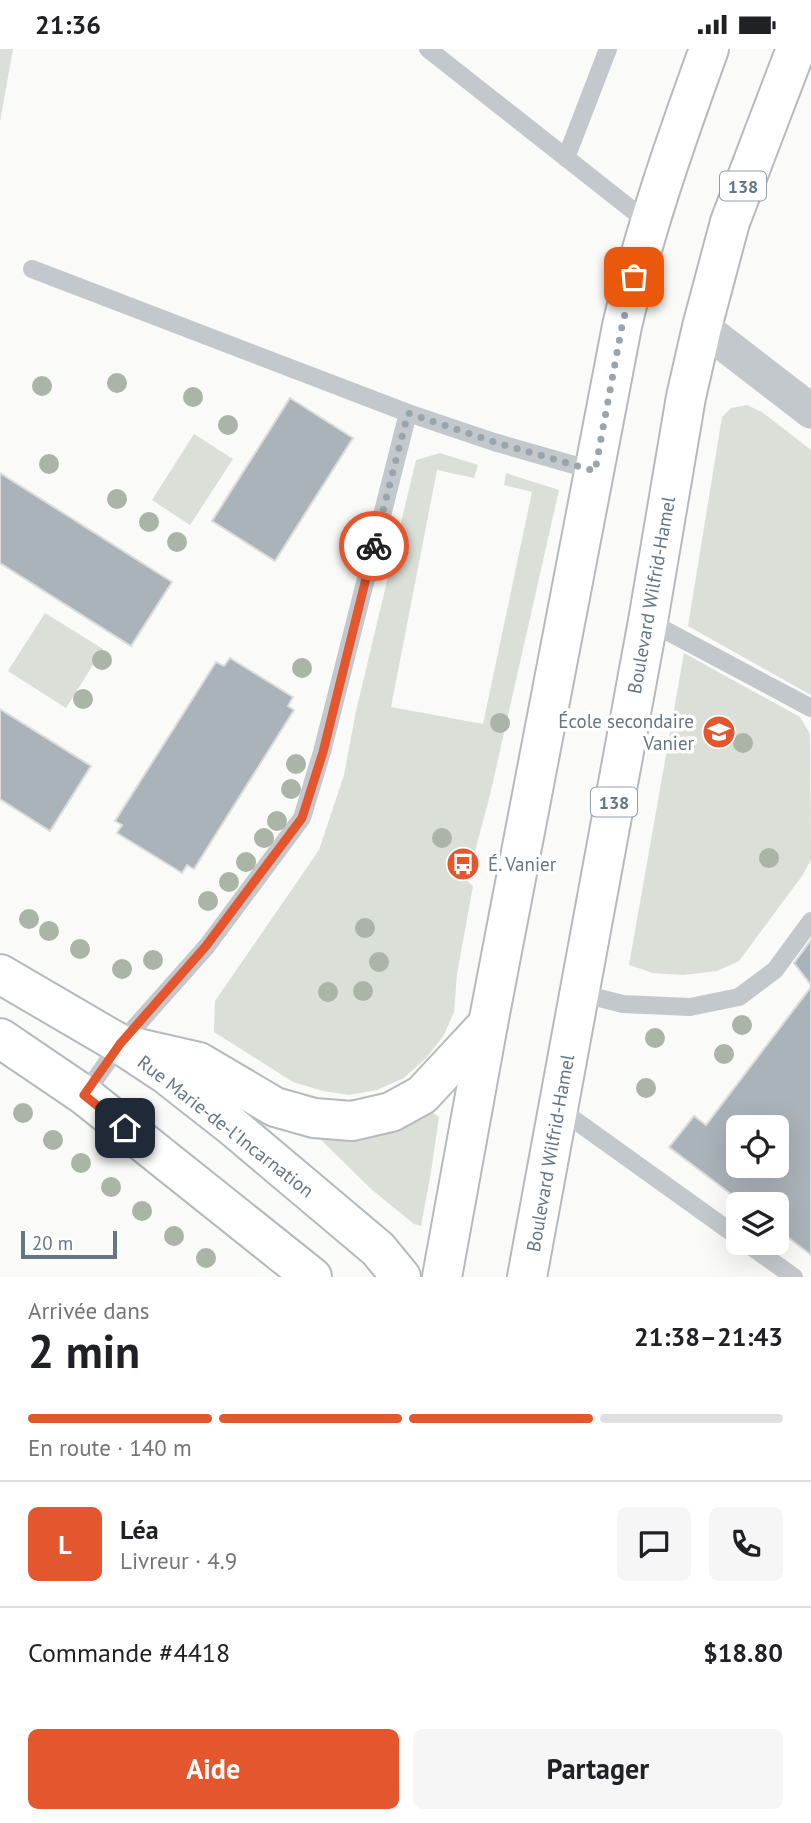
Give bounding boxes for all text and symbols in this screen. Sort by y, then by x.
text: 21:36 [35,8,101,41]
road number: 138 [720,171,766,201]
pin [604,247,664,307]
icon: bag [615,258,653,296]
street label: Boulevard Wilfrid-Hamel [622,494,680,696]
courier [339,511,409,581]
icon: bike [355,527,393,565]
place label: École secondaire Vanier [558,709,695,755]
school or university icon: École secondaire Vanier [700,713,738,751]
road number: 138 [591,787,637,817]
bus stop icon: É. Vanier [444,845,482,883]
place label: É. Vanier [488,852,557,876]
street label: Rue Marie-de-l'Incarnation [133,1050,319,1202]
street label: Boulevard Wilfrid-Hamel [521,1052,579,1254]
pin [95,1098,155,1158]
icon: home [106,1109,144,1147]
map controls [726,1115,789,1255]
button: locate [726,1115,789,1178]
button: layers [726,1192,789,1255]
scale bar [21,1228,117,1260]
text: 20 m [32,1231,73,1255]
text: Arrivée dans [28,1296,149,1325]
text: 21:38–21:43 [634,1320,783,1353]
text: 2 min [28,1321,140,1381]
text: En route · 140 m [28,1433,192,1462]
button: chat [617,1507,691,1581]
button: phone [709,1507,783,1581]
text: Léa [120,1513,159,1546]
text: L [58,1528,72,1561]
text: Livreur · 4.9 [120,1546,237,1575]
text: Commande #4418 [28,1636,230,1669]
text: $18.80 [703,1636,783,1669]
button: Aide [28,1729,399,1809]
button: Partager [413,1729,783,1809]

